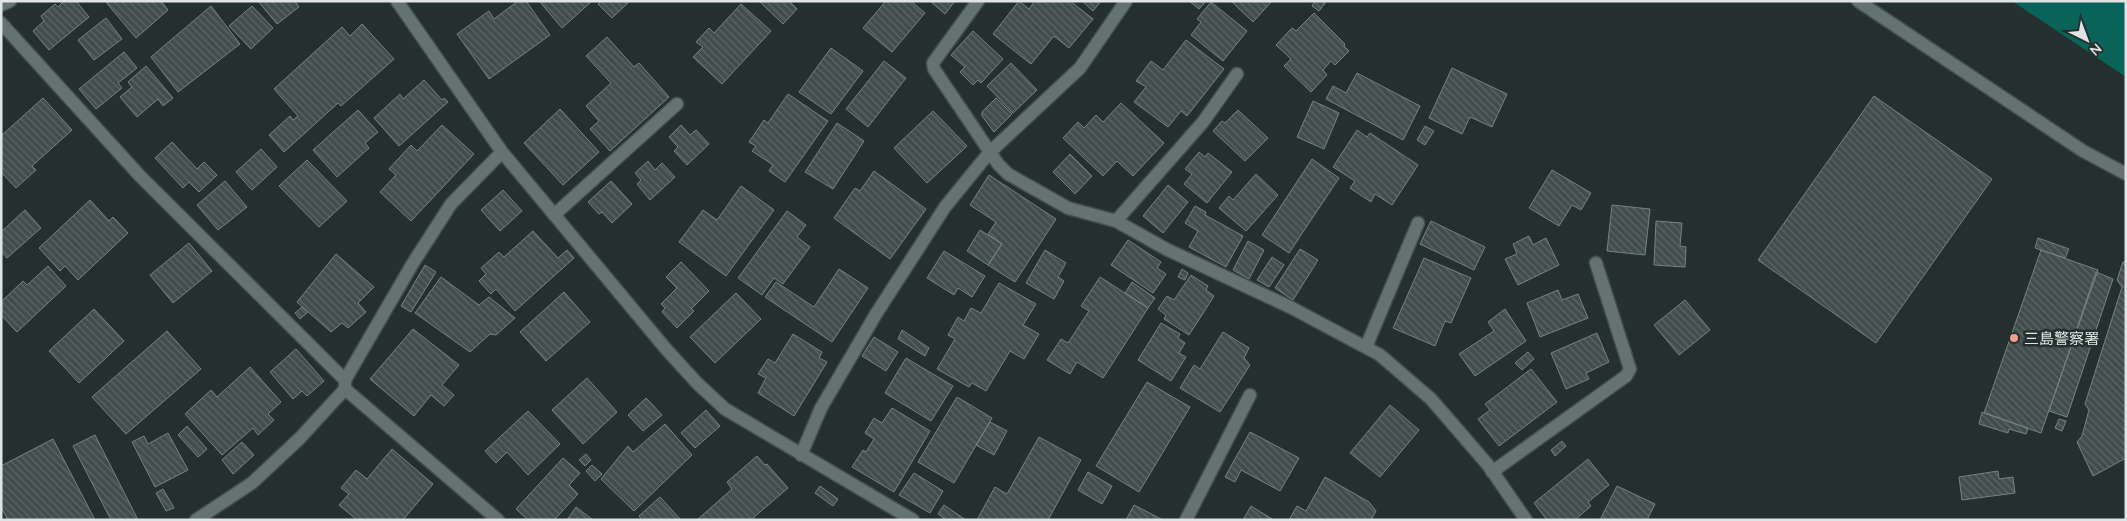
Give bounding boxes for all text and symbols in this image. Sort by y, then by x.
north arrow [2062,15,2112,65]
text: N [2086,40,2106,60]
place label: 三島警察署 [2024,329,2099,348]
marker: 三島警察署 [2008,332,2020,344]

